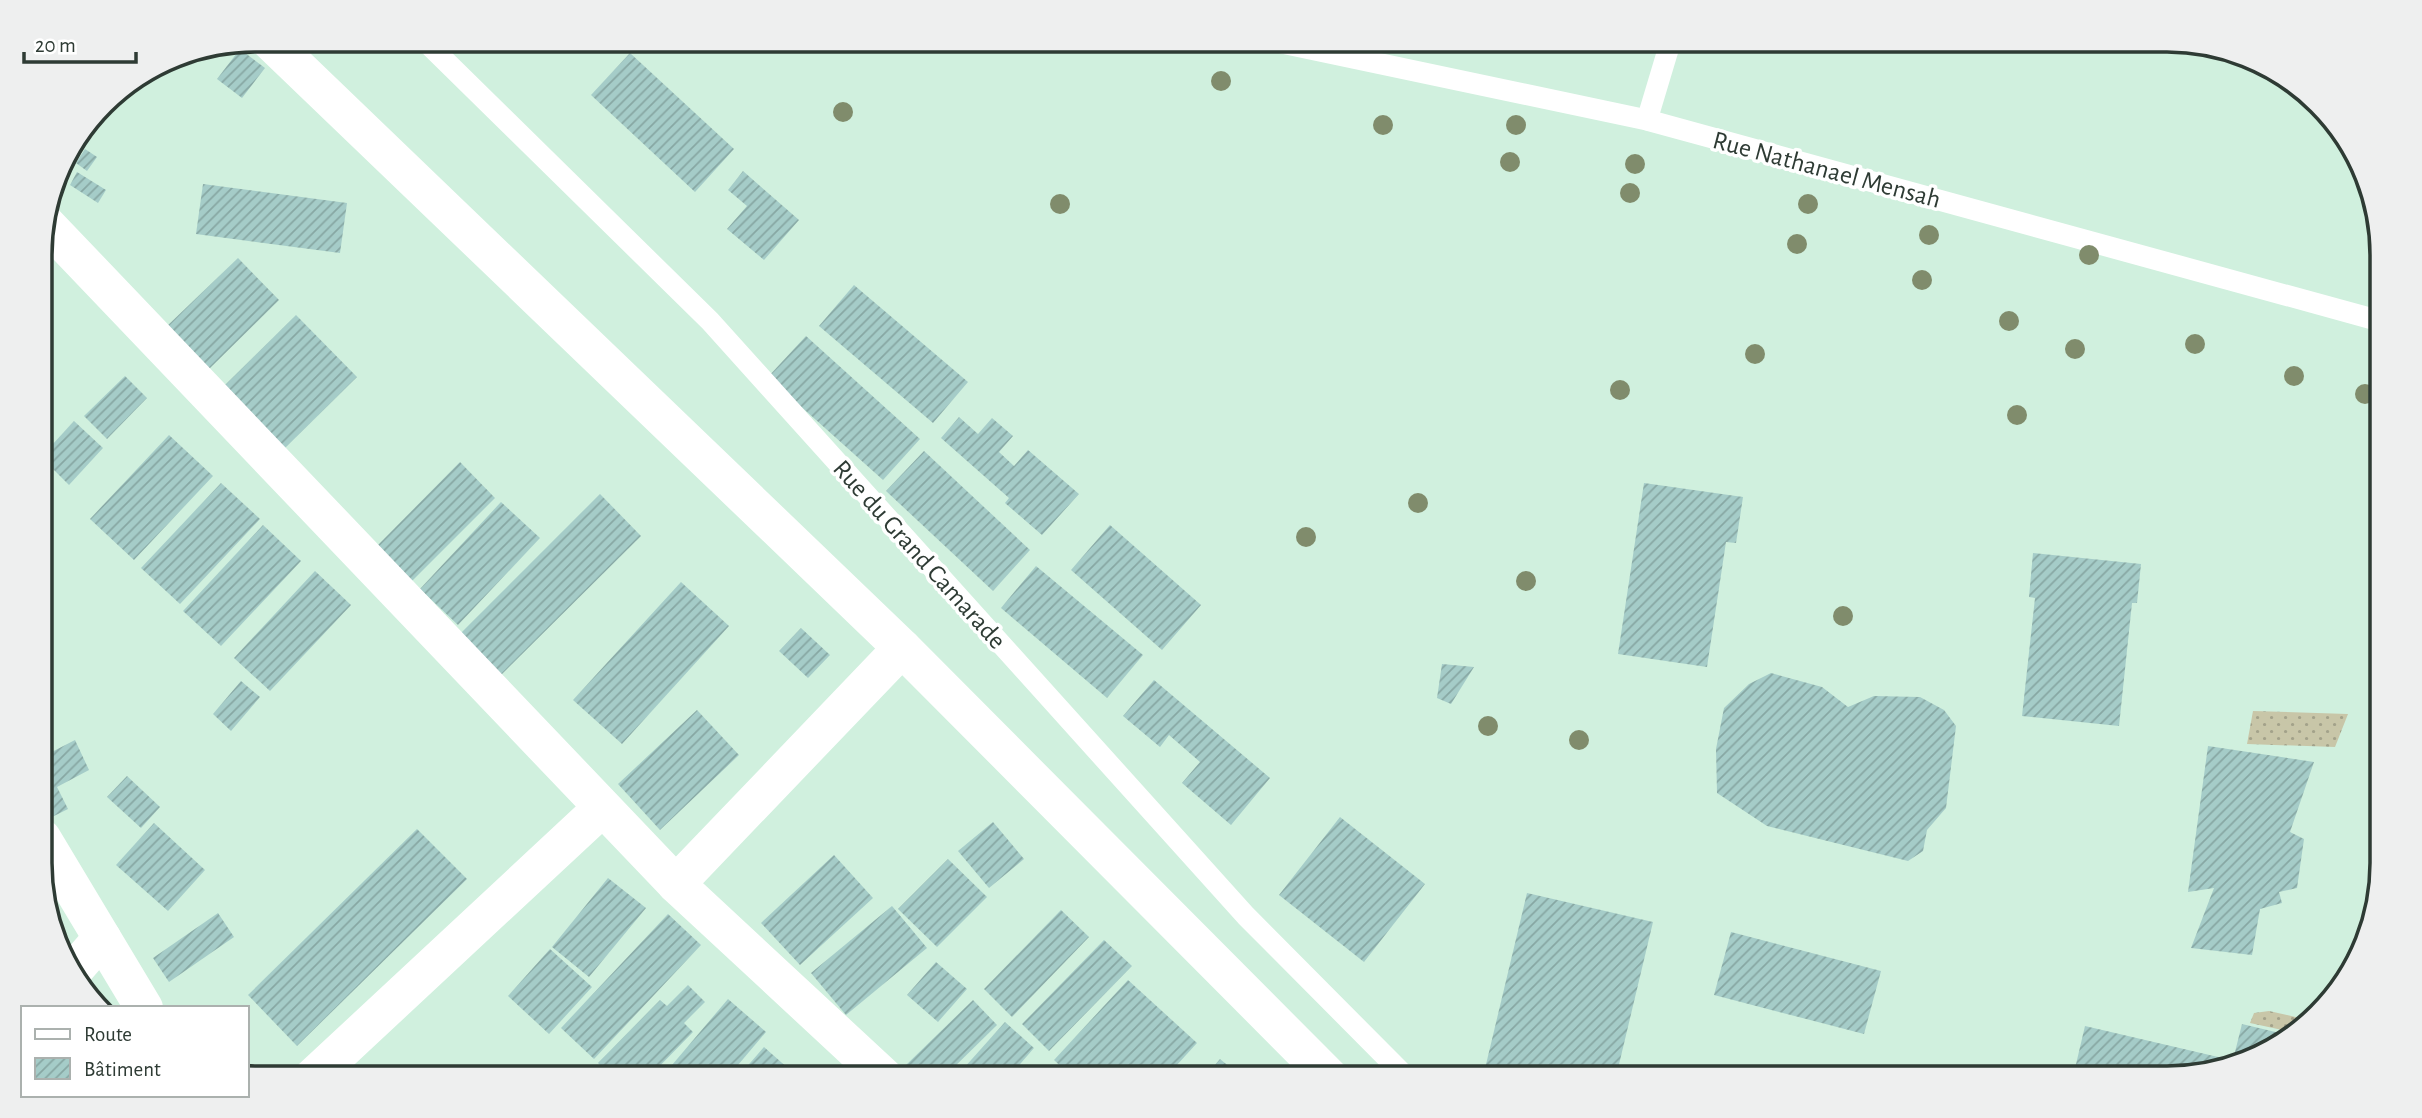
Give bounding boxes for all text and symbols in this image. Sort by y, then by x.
scale bar [24,21,136,65]
text: 20 m [35,35,76,56]
street label: Rue Nathanael Mensah [1710,127,1944,213]
street label: Rue du Grand Camarade [828,455,1011,654]
legend [21,1006,248,1097]
text: Route [84,1024,132,1045]
text: Bâtiment [84,1059,161,1080]

